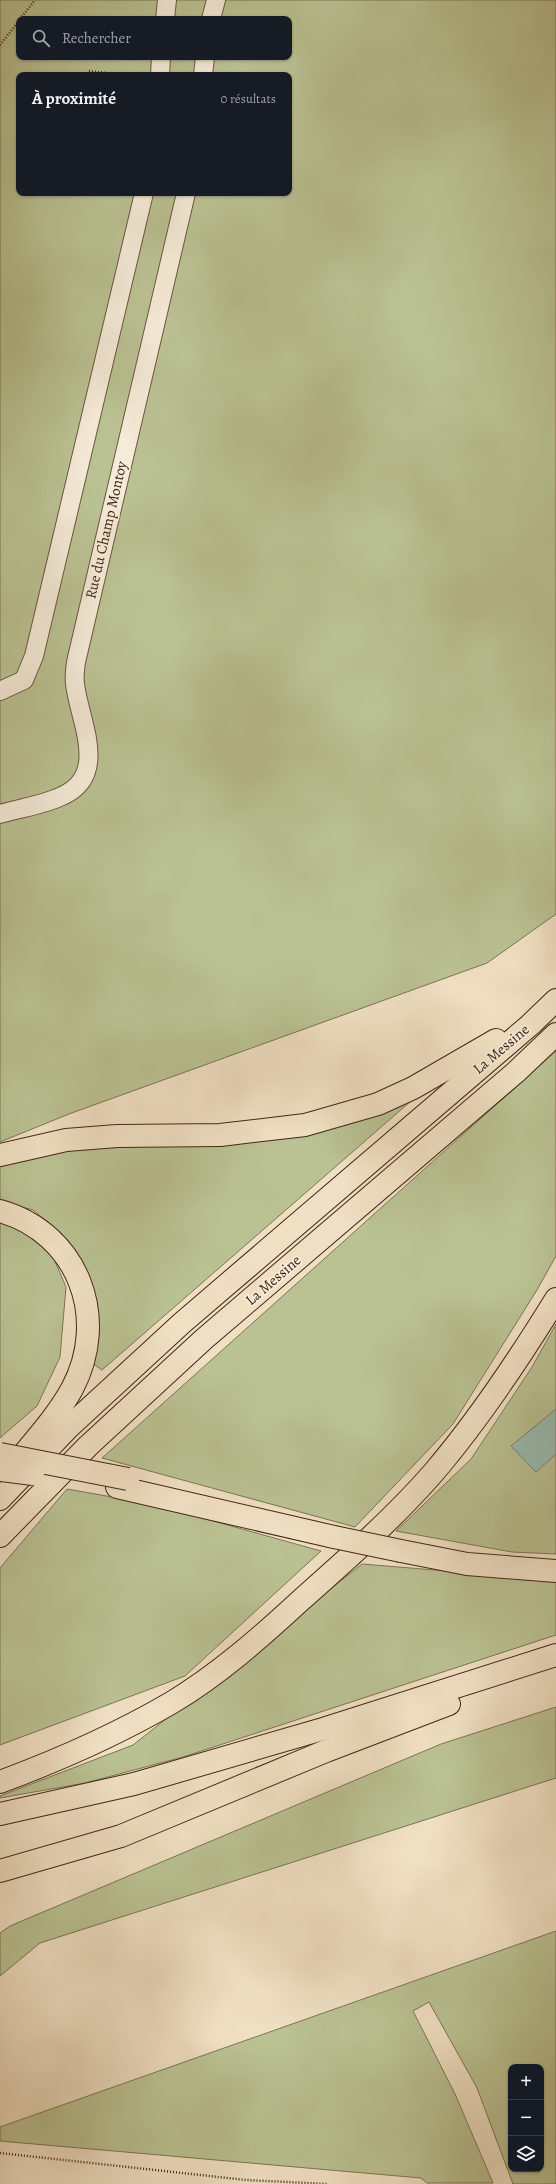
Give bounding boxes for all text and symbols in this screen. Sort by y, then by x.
search box [16,16,292,60]
icon: search [30,27,52,49]
text: Rechercher [62,28,131,48]
text: À proximité [32,87,116,110]
text: 0 résultats [221,90,276,107]
street label: Rue du Champ Montoy [80,459,132,601]
street label: La Messine [469,1019,534,1078]
street label: La Messine [241,1250,305,1310]
map controls [508,2064,544,2172]
button: + [508,2064,544,2100]
button: − [508,2100,544,2136]
button: layers [508,2136,544,2172]

